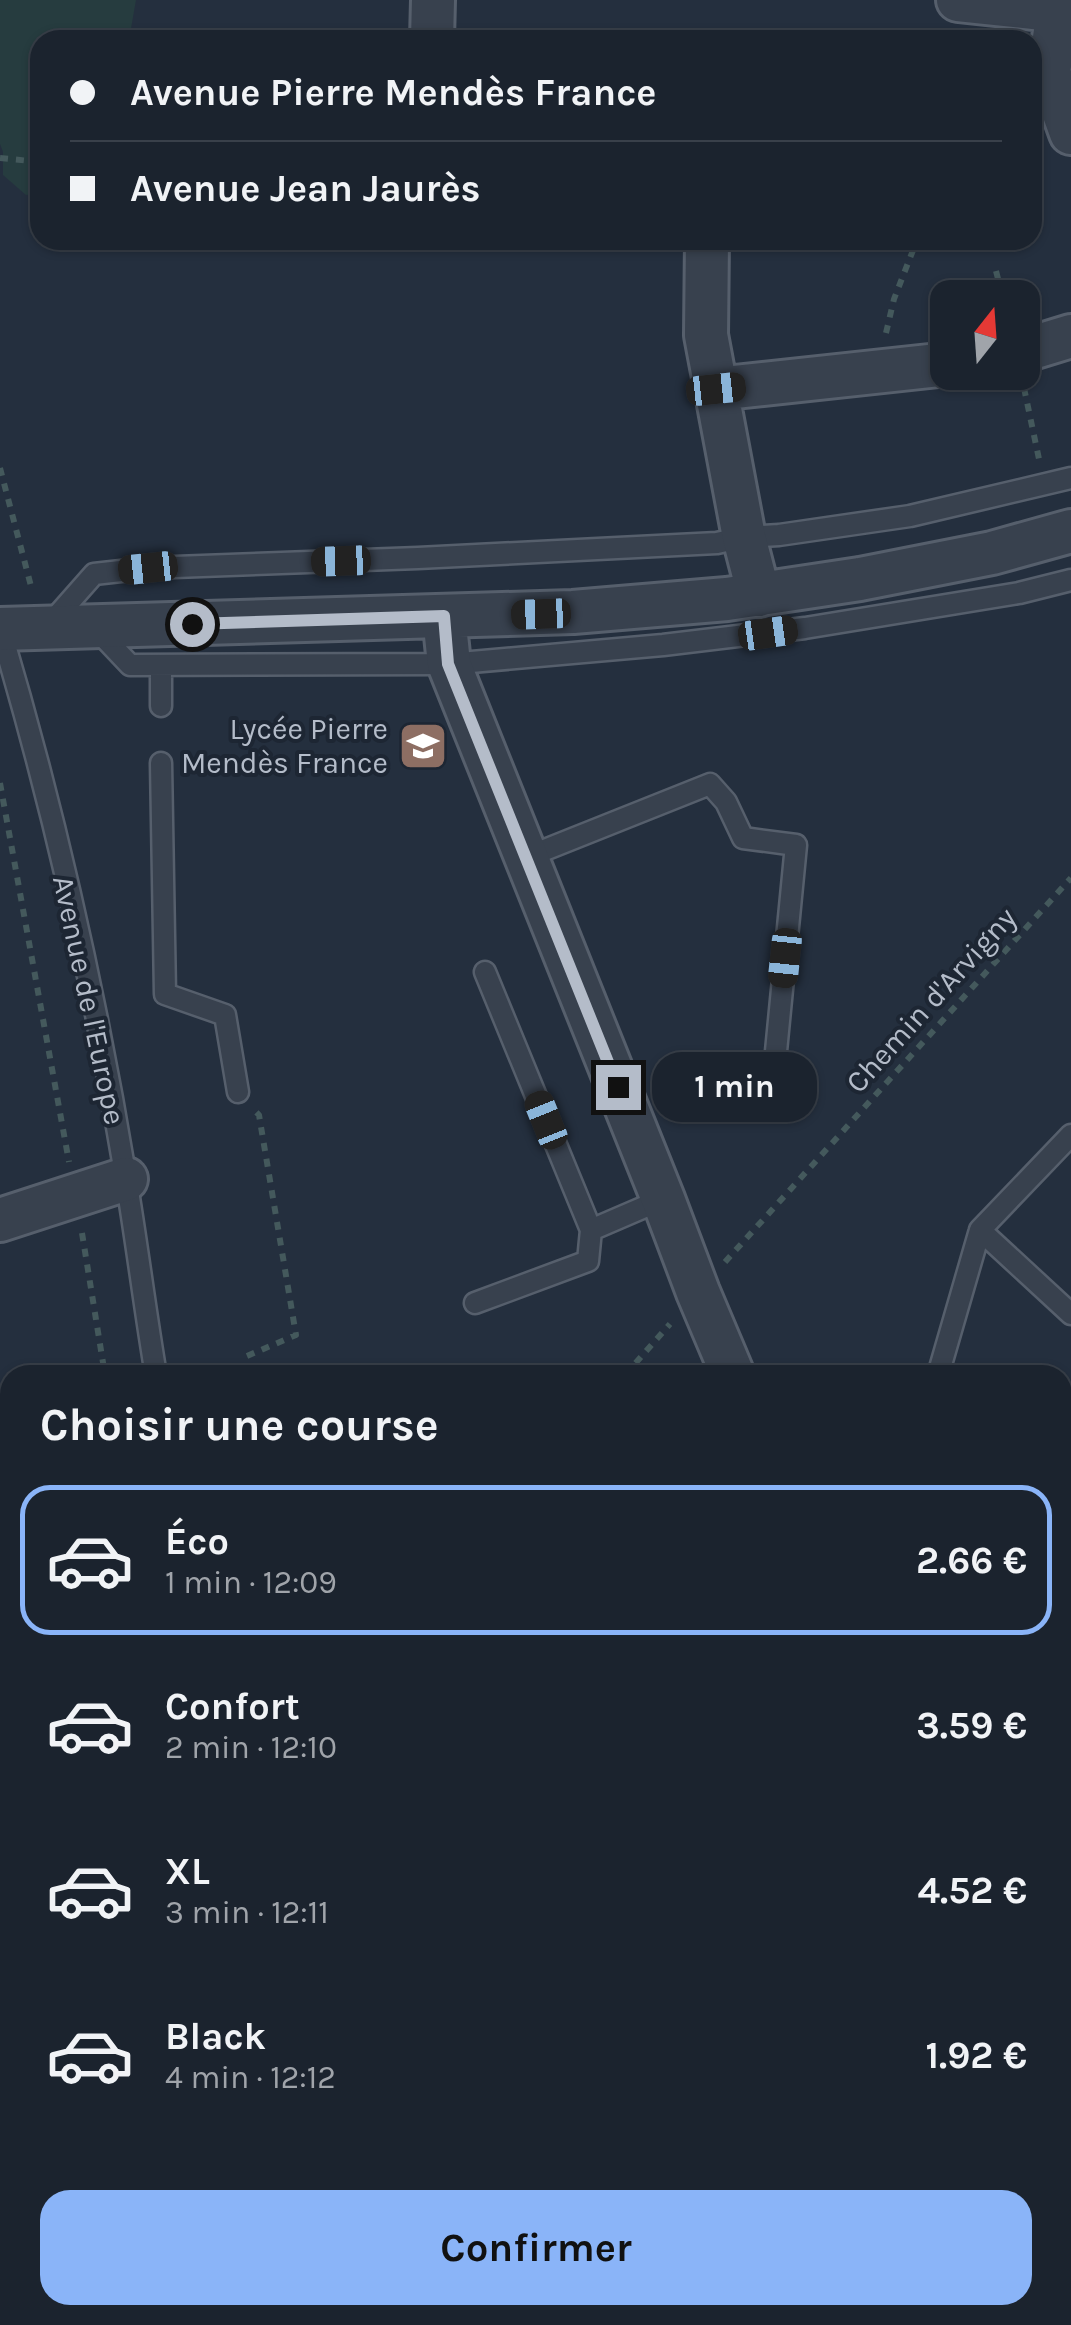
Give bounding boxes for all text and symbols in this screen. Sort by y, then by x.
text: Avenue Pierre Mendès France [130,70,656,115]
text: Avenue Jean Jaurès [130,166,481,211]
north arrow [930,280,1040,390]
map controls [930,280,1040,390]
car [685,371,747,407]
car [310,545,372,577]
car [117,550,179,586]
car [510,598,572,630]
route start [170,602,215,647]
car [736,614,800,652]
place label: Lycée Pierre Mendès France [181,711,388,781]
school or university icon: Lycée Pierre Mendès France [397,720,449,772]
street label: Avenue de l'Europe [45,872,133,1128]
street label: Chemin d'Arvigny [838,900,1024,1100]
car [767,927,803,989]
callout: 1 min [653,1052,818,1122]
route end [596,1065,641,1110]
text: 1 min [694,1068,775,1105]
car [521,1087,571,1153]
text: Choisir une course [40,1399,439,1451]
icon: car [45,1515,135,1605]
text: Éco [165,1519,229,1564]
text: 2.66 € [916,1538,1027,1583]
text: 1 min · 12:09 [165,1564,337,1601]
icon: car [45,1680,135,1770]
text: Confort [165,1684,300,1729]
text: 3.59 € [916,1703,1027,1748]
text: 2 min · 12:10 [165,1729,337,1766]
icon: car [45,1845,135,1935]
text: XL [165,1849,210,1894]
text: 4.52 € [917,1868,1027,1913]
text: 3 min · 12:11 [165,1894,329,1931]
icon: car [45,2010,135,2100]
text: Black [165,2014,266,2059]
text: 1.92 € [925,2033,1027,2078]
text: 4 min · 12:12 [165,2059,336,2096]
button: Confirmer [40,2190,1032,2305]

